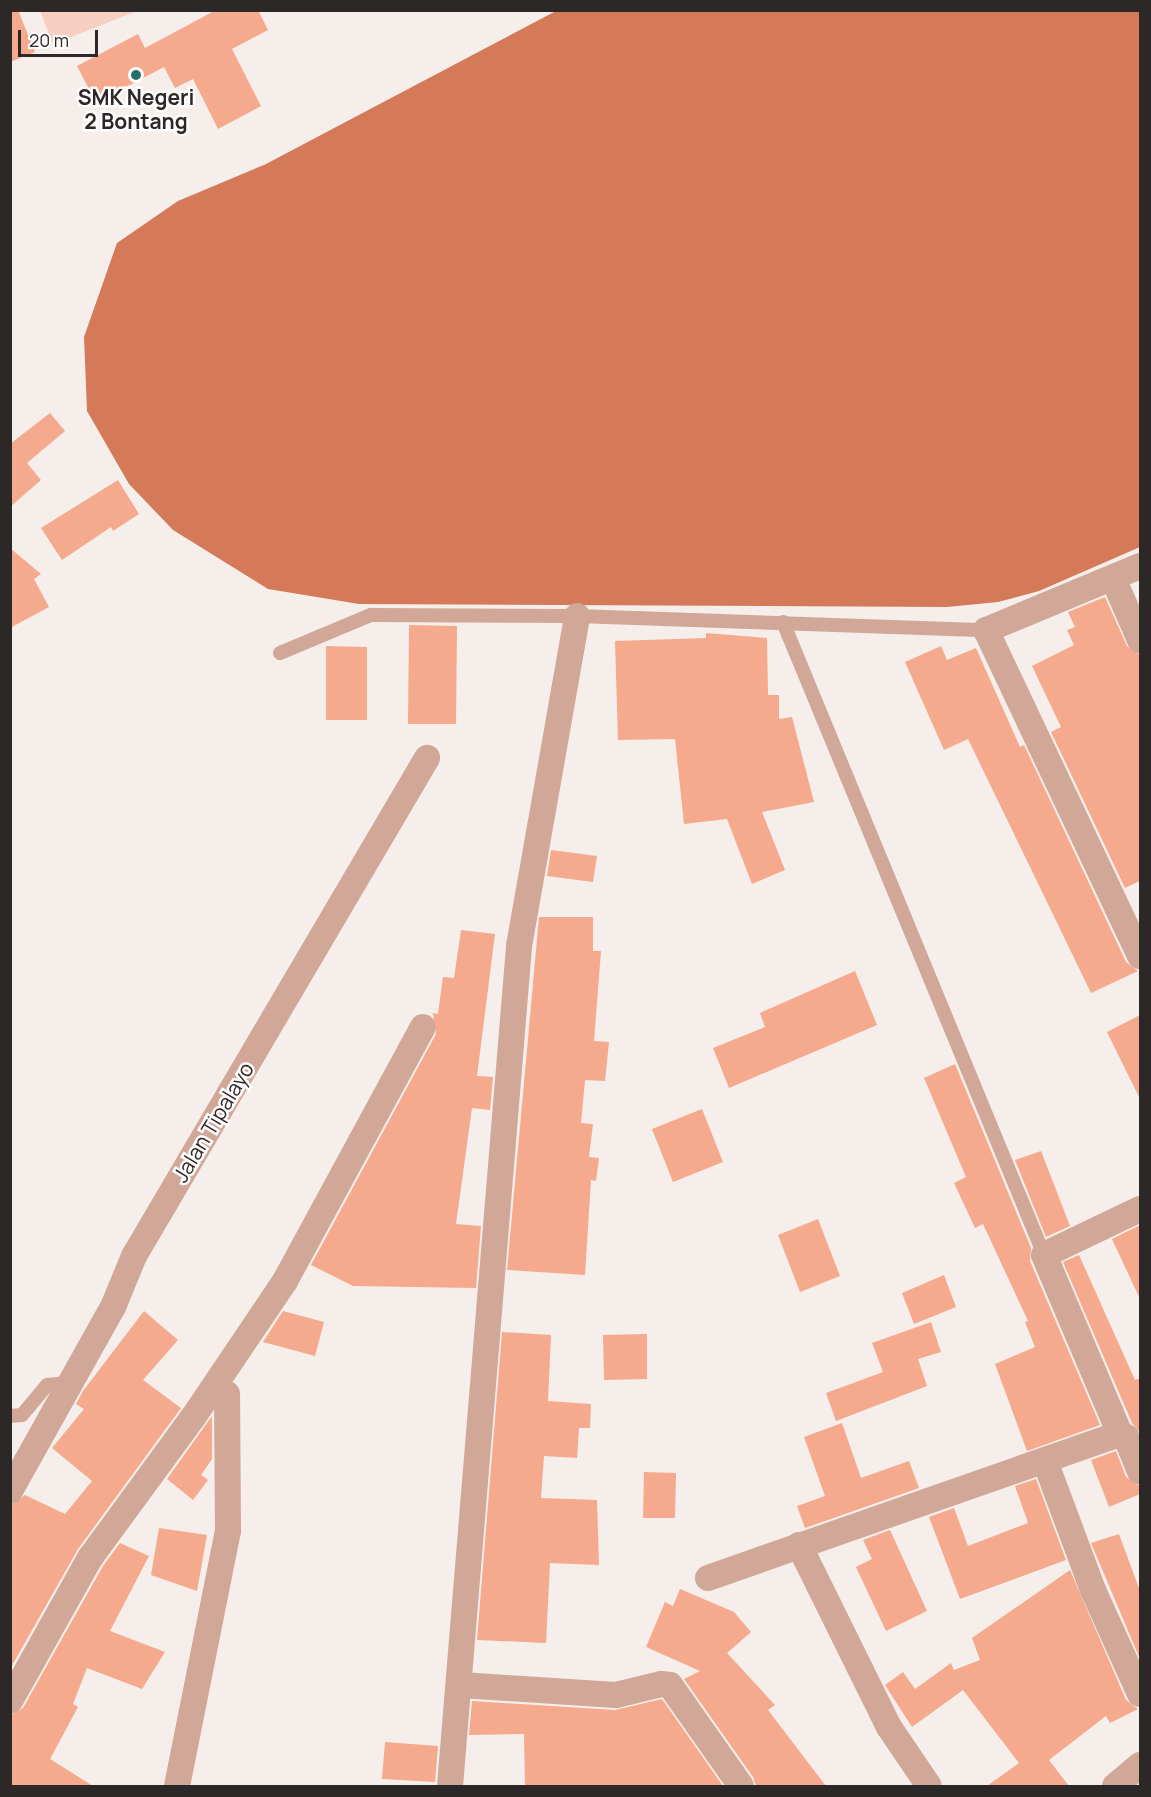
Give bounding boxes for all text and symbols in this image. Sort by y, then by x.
scale bar [21,18,100,56]
text: 20 m [29,28,69,52]
marker: SMK Negeri 2 Bontang [129,68,143,82]
place label: SMK Negeri 2 Bontang [77,84,195,134]
street label: Jalan Tipalayo [167,1058,259,1186]

